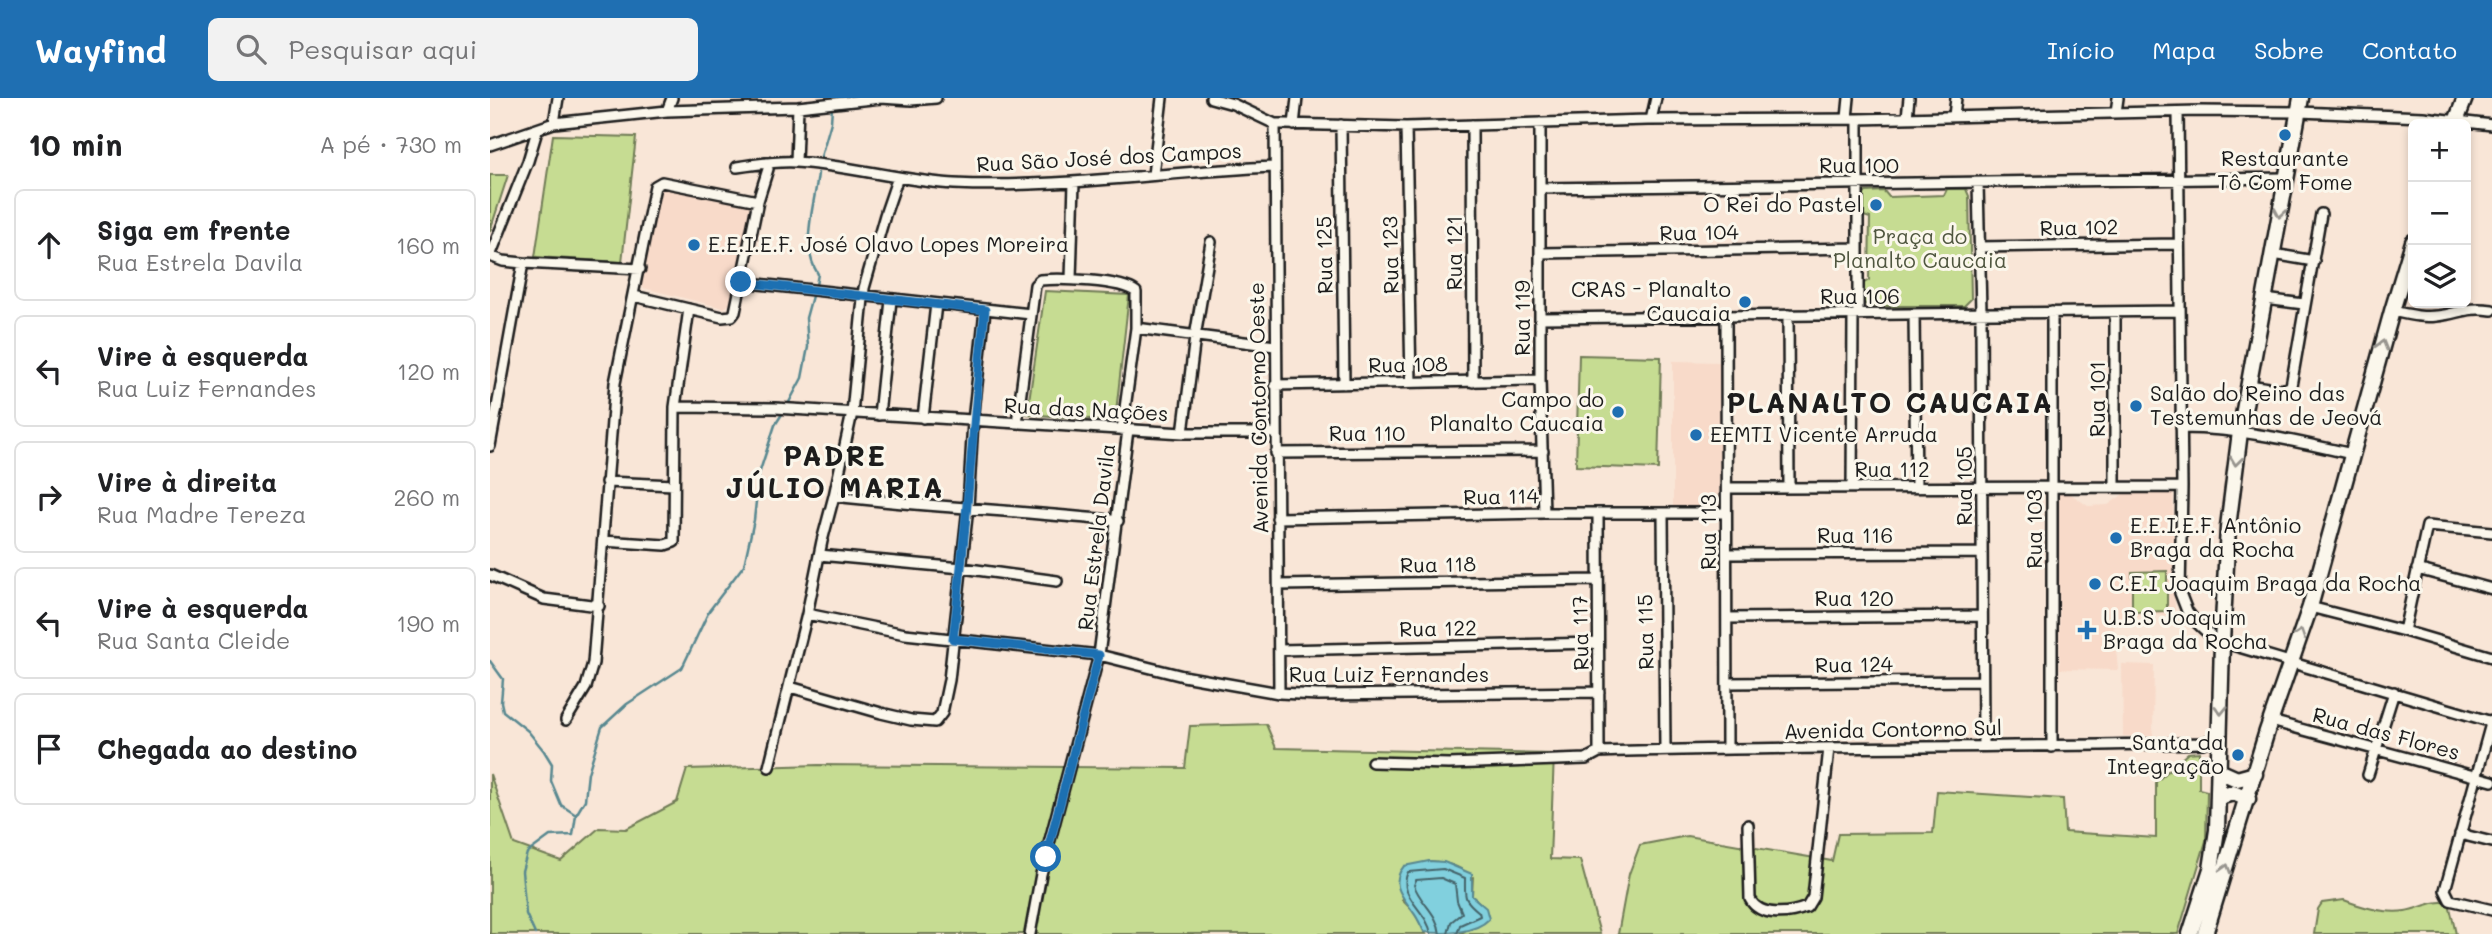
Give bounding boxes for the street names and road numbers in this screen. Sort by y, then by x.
street label: Rua São José dos Campos [975,136,1242,177]
street label: Rua 100 [1819,151,1899,178]
street label: Rua 102 [2039,212,2119,241]
street label: Rua 121 [1440,215,1467,291]
street label: Rua 125 [1309,216,1338,294]
street label: Rua 123 [1375,216,1404,294]
street label: Rua 104 [1659,217,1740,246]
street label: Rua 119 [1508,280,1535,356]
street label: Avenida Contorno Oeste [1242,282,1273,534]
street label: Rua 106 [1820,282,1900,309]
street label: Rua 108 [1368,349,1448,378]
street label: Rua 101 [2083,361,2110,437]
street label: Rua das Nações [1003,391,1169,426]
street label: Rua 110 [1329,419,1405,446]
street label: Rua Estrela Davila [1071,442,1120,632]
street label: Rua 105 [1950,446,1977,526]
street label: Rua 112 [1854,455,1930,482]
street label: Rua 114 [1463,481,1540,510]
street label: Rua 103 [2020,489,2047,569]
street label: Rua 113 [1694,494,1721,570]
street label: Rua 116 [1817,521,1893,548]
street label: Rua 118 [1400,549,1476,578]
street label: Rua 120 [1815,584,1893,611]
street label: Rua 115 [1630,594,1659,670]
street label: Rua 117 [1565,595,1594,671]
street label: Rua 122 [1399,613,1477,642]
street label: Rua 124 [1815,649,1894,678]
street label: Rua Luiz Fernandes [1289,660,1489,687]
street label: Rua das Flores [2310,700,2463,765]
street label: Avenida Contorno Sul [1784,713,2002,744]

